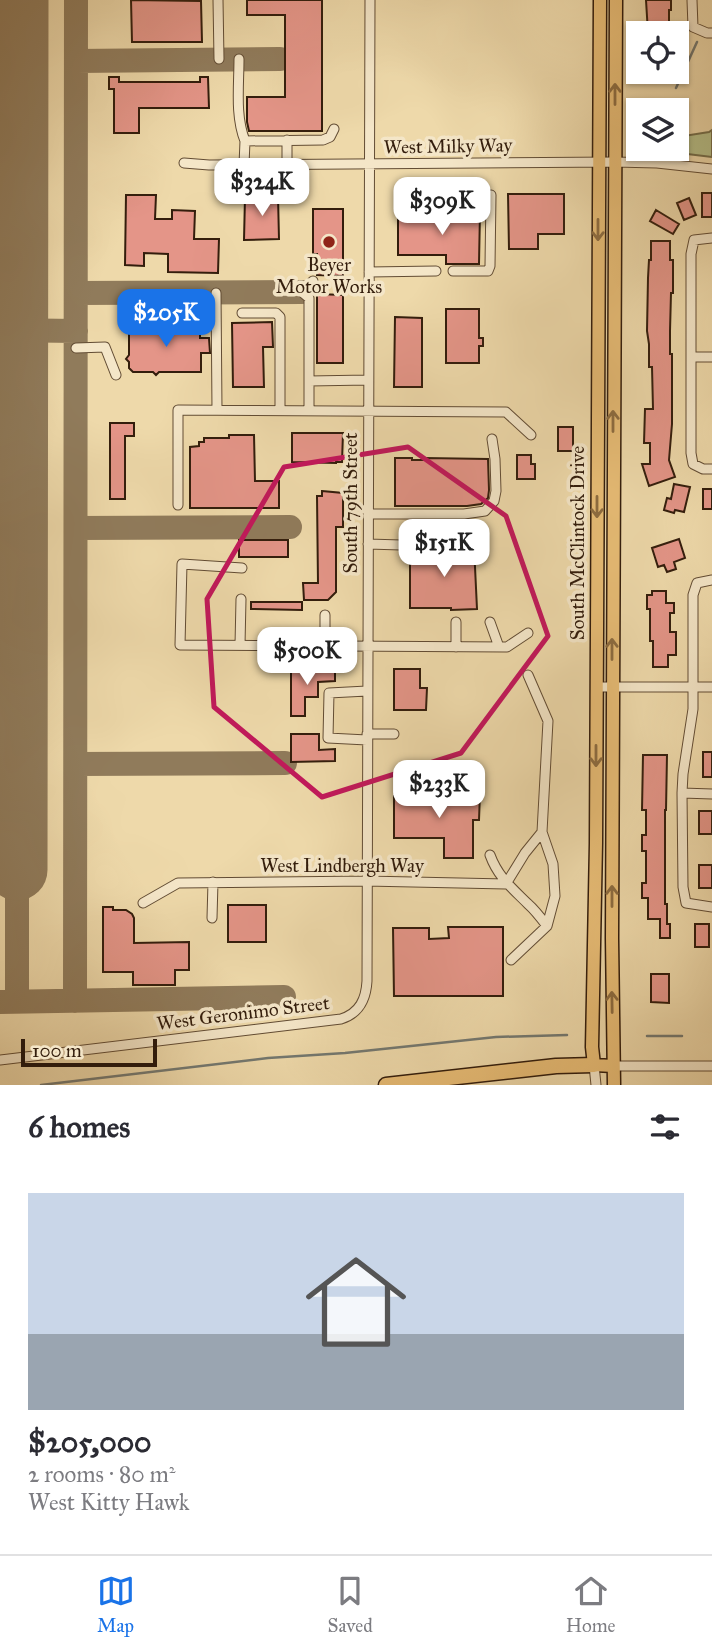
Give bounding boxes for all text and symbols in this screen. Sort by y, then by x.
map controls [626,21,689,161]
button: locate [626,21,689,84]
one-way arrow [608,83,622,106]
button: layers [626,98,689,161]
street label: West Milky Way [384,133,514,159]
pin: $324K [213,158,311,218]
text: $324K [230,167,294,195]
pin: $309K [393,177,491,237]
text: $309K [409,186,475,214]
one-way arrow [591,219,605,242]
marker: Beyer Motor Works [321,234,337,250]
place label: Beyer Motor Works [276,253,382,298]
pin: $205K [117,290,215,349]
text: $205K [133,298,199,326]
one-way arrow [606,410,620,433]
street label: South 79th Street [339,432,362,574]
street label: South McClintock Drive [566,446,589,640]
one-way arrow [590,495,604,518]
pin: $151K [395,520,493,579]
text: $151K [415,528,473,556]
pin: $500K [258,628,356,687]
text: $500K [273,636,341,664]
one-way arrow [606,638,619,661]
one-way arrow [589,744,603,767]
pin: $233K [390,760,488,820]
text: $233K [409,769,469,797]
street label: West Lindbergh Way [260,854,425,878]
one-way arrow [605,885,619,908]
street label: West Geronimo Street [155,991,331,1035]
one-way arrow [606,991,619,1014]
scale bar [21,1036,158,1068]
text: 100 m [32,1039,82,1062]
icon: filters [646,1108,684,1146]
text: 6 homes [28,1109,130,1145]
icon: home [293,1239,419,1365]
text: $205,000 [28,1424,152,1460]
text: 2 rooms · 80 m² [28,1460,175,1488]
text: West Kitty Hawk [28,1488,190,1516]
tab: Map [97,1572,135,1637]
tab: Saved [328,1572,373,1637]
tab: Home [566,1572,615,1637]

